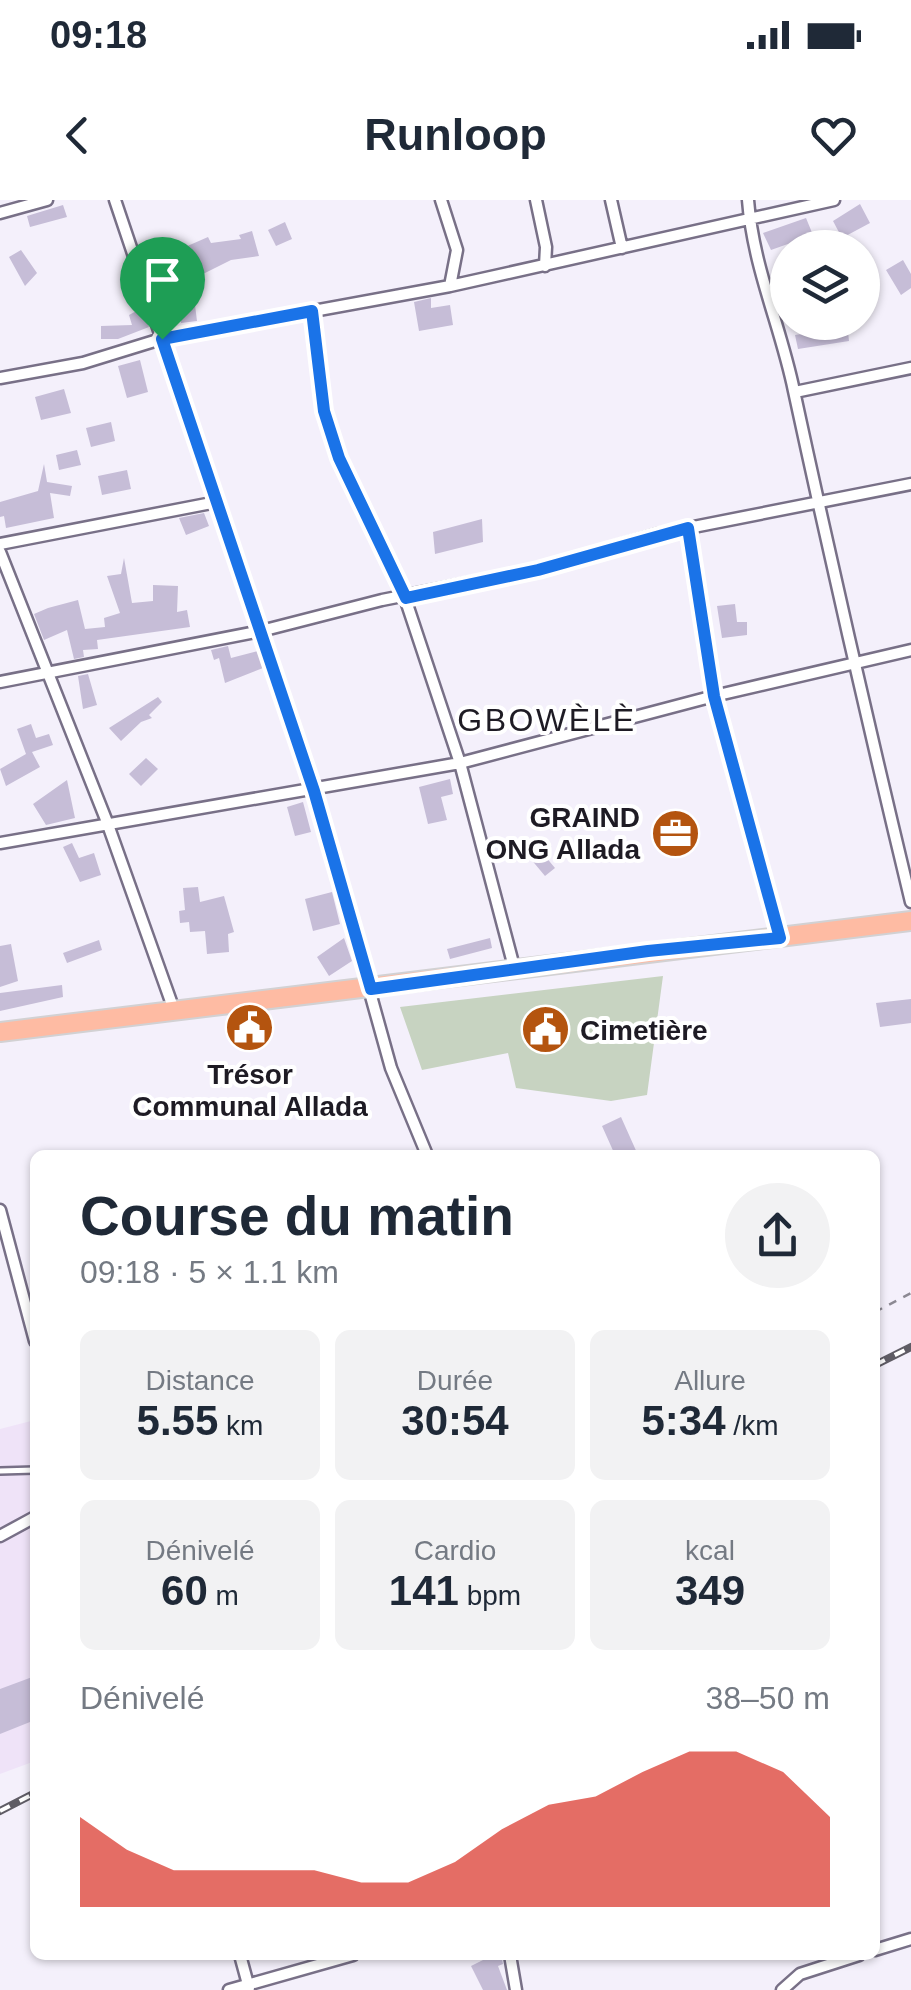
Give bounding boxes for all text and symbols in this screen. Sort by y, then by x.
text: 09:18 [50,14,147,56]
icon: back [50,108,105,163]
icon: heart [806,108,861,163]
text: Runloop [364,109,547,160]
map controls [770,230,880,340]
button: layers [770,230,880,340]
pin [120,237,205,340]
icon: arrive [135,252,190,307]
district label: GBOWÈLÈ [457,702,637,738]
place label: GRAIND ONG Allada [485,802,640,865]
office icon: GRAIND ONG Allada [649,807,701,859]
public building icon: Trésor Communal Allada [224,1001,276,1053]
public building icon: Cimetière [519,1004,571,1056]
place label: Cimetière [580,1015,708,1046]
place label: Trésor Communal Allada [132,1059,368,1122]
button: share [725,1183,830,1288]
text: Course du matin [80,1185,514,1247]
text: 09:18 · 5 × 1.1 km [80,1254,339,1290]
text: Distance [146,1365,254,1396]
text: Durée [417,1365,493,1396]
text: Allure [674,1365,746,1396]
text: 5.55 [137,1397,218,1444]
text: 30:54 [401,1397,509,1444]
text: 5:34 [642,1397,726,1444]
text: km [218,1410,263,1441]
text: /km [726,1410,778,1441]
text: Dénivelé [146,1535,254,1566]
text: Cardio [414,1535,496,1566]
text: kcal [685,1535,735,1566]
text: 60 [161,1567,208,1614]
text: 141 [389,1567,459,1614]
text: 349 [675,1567,745,1614]
text: m [208,1580,239,1611]
text: bpm [459,1580,521,1611]
text: Dénivelé [80,1680,205,1716]
text: 38–50 m [705,1680,830,1716]

